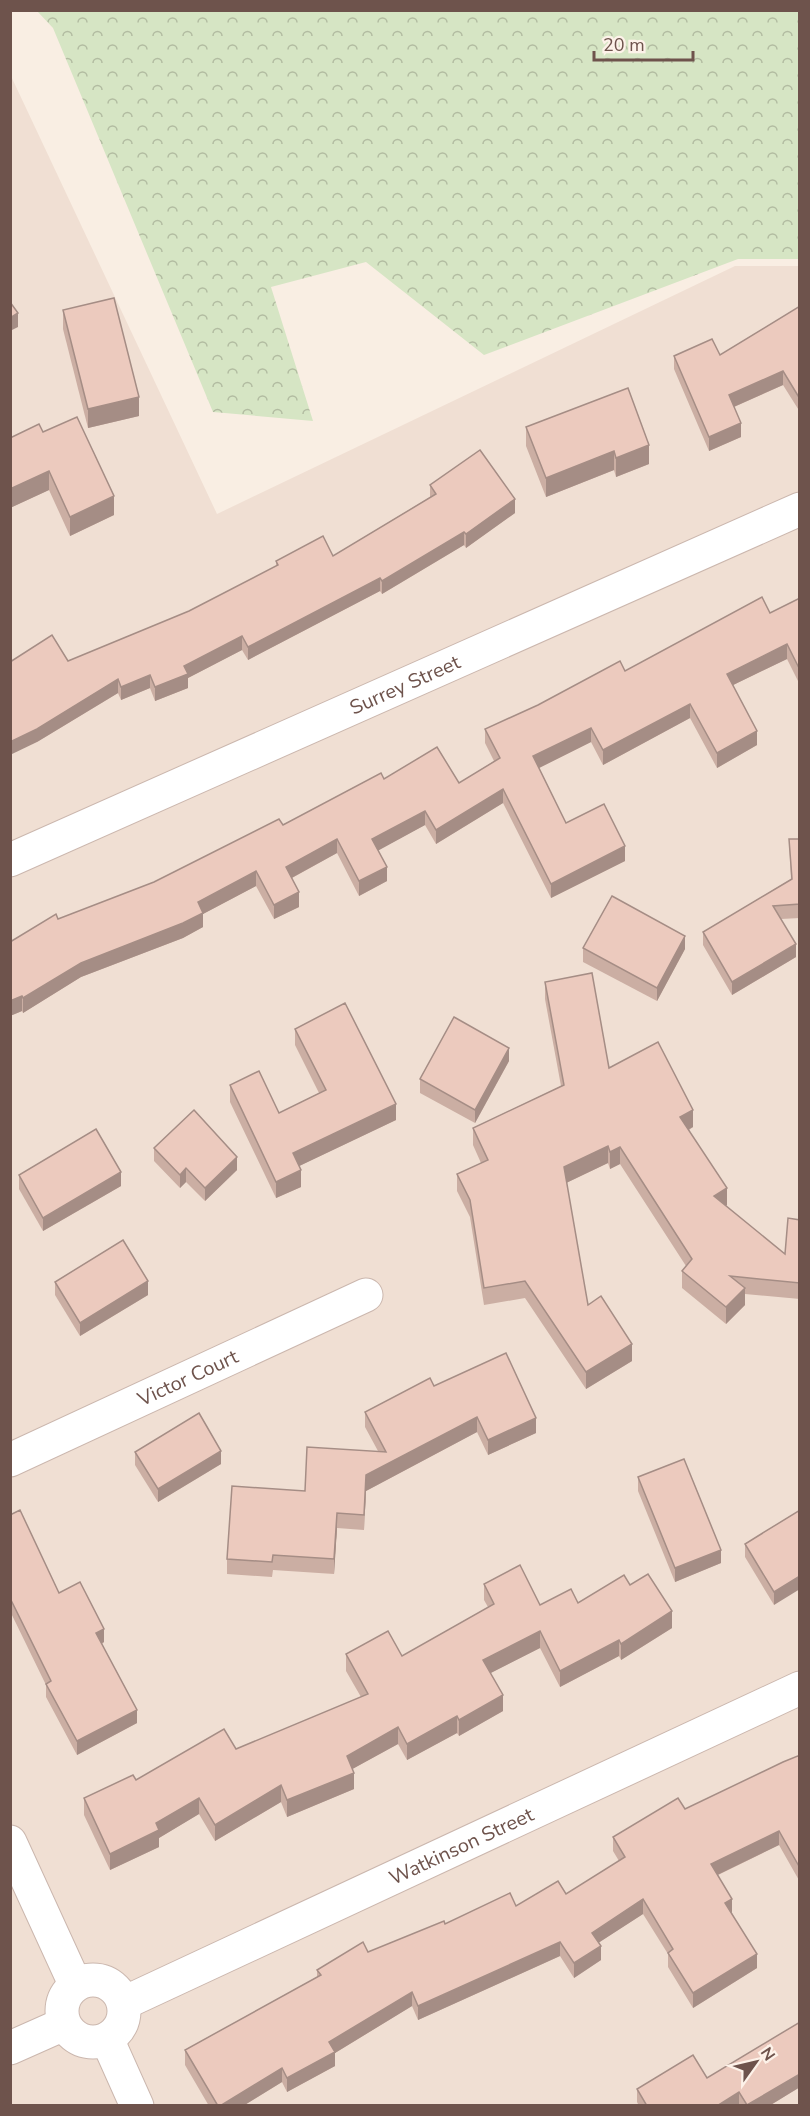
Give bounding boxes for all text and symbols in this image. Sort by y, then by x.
scale bar [594,24,693,62]
text: 20 m [603,33,645,57]
street label: Surrey Street [345,648,465,721]
street label: Victor Court [133,1343,244,1413]
street label: Watkinson Street [385,1801,539,1892]
north arrow [726,2032,786,2092]
text: N [755,2043,780,2065]

